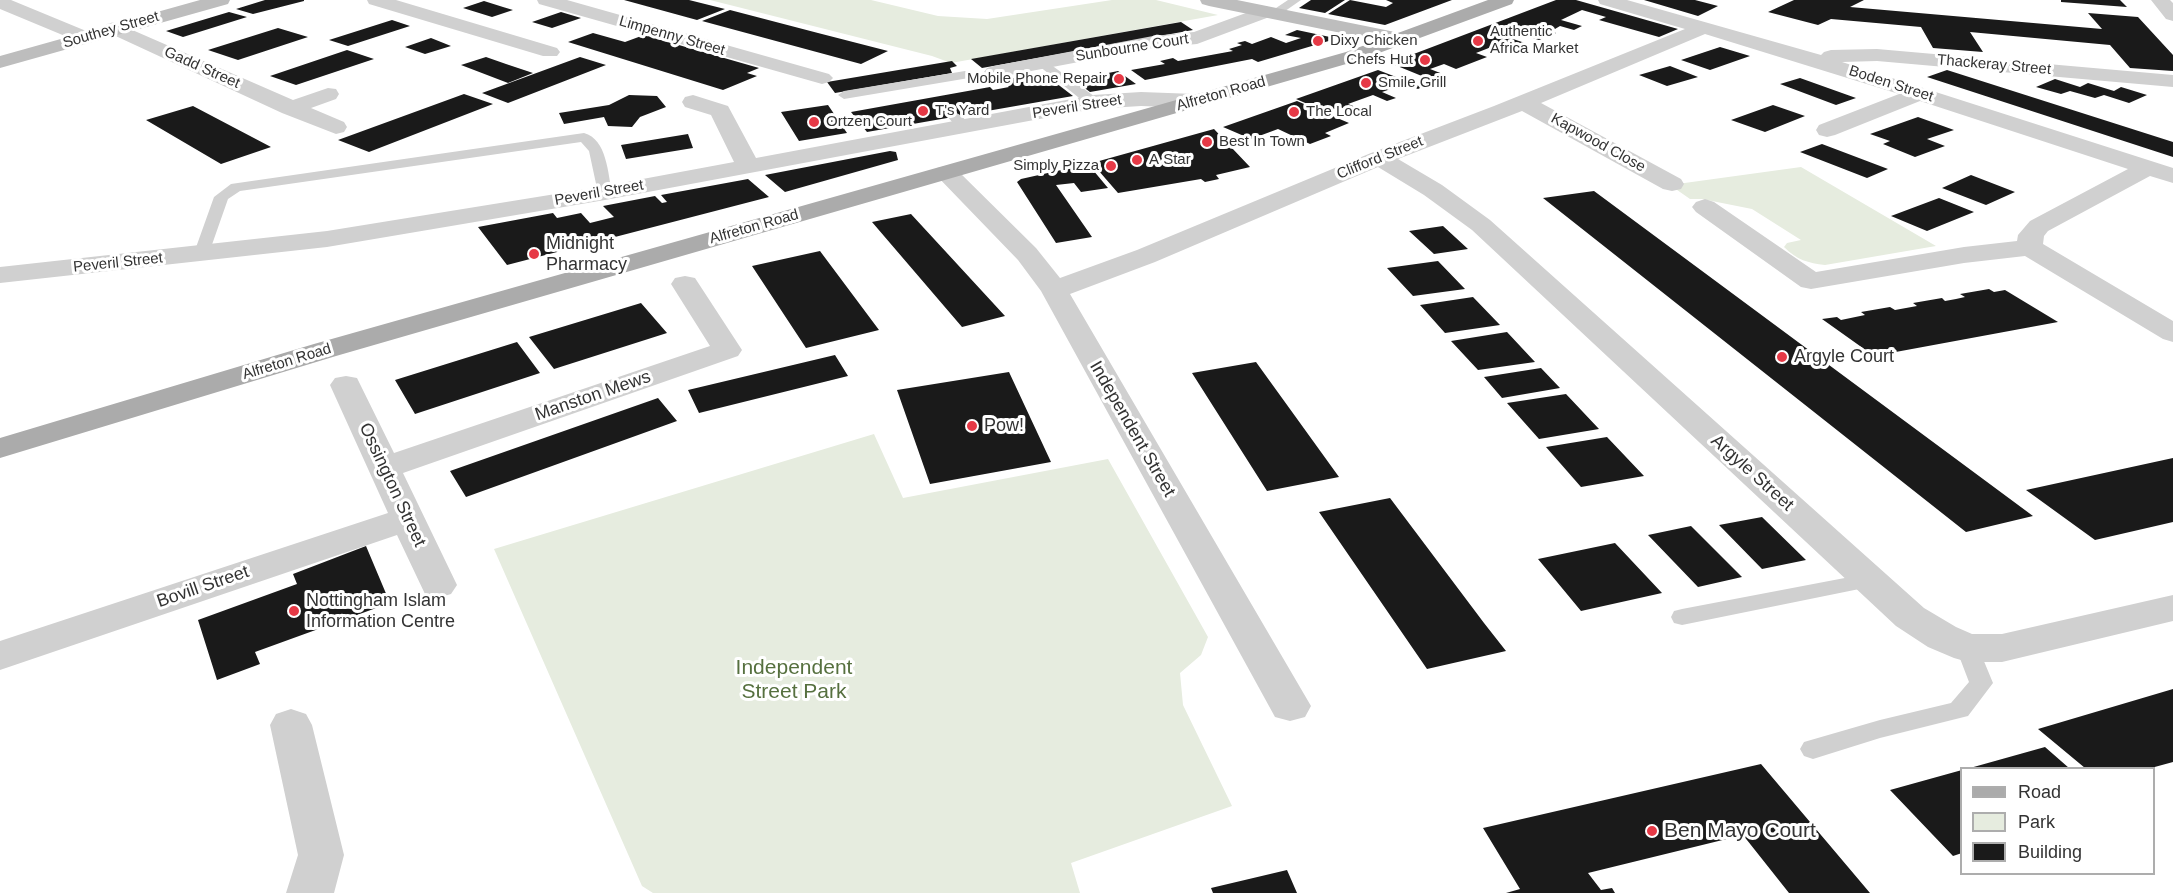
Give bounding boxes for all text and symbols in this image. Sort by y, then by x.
street label: Southey Street [61,8,161,52]
street label: Limpenny Street [617,12,727,60]
place label: Authentic Africa Market [1490,23,1578,58]
street label: Sunbourne Court [1074,30,1190,66]
place label: Dixy Chicken [1330,32,1418,50]
marker: Dixy Chicken [1311,34,1325,48]
marker: Authentic Africa Market [1471,34,1485,48]
street label: Gadd Street [161,43,243,93]
place label: Chefs Hut [1346,51,1413,69]
street label: Thackeray Street [1936,51,2052,79]
marker: Chefs Hut [1418,53,1432,67]
street label: Boden Street [1847,62,1935,106]
place label: Mobile Phone Repair [967,70,1107,88]
marker: Mobile Phone Repair [1112,72,1126,86]
street label: Alfreton Road [1174,73,1268,115]
place label: Smile Grill [1378,74,1446,92]
marker: Smile Grill [1359,76,1373,90]
street label: Peveril Street [1031,91,1123,123]
place label: T's Yard [935,102,989,120]
place label: The Local [1306,103,1372,121]
marker: T's Yard [916,104,930,118]
marker: The Local [1287,105,1301,119]
street label: Kapwood Close [1548,110,1648,176]
place label: Ortzen Court [826,113,912,131]
marker: Ortzen Court [807,115,821,129]
place label: Best In Town [1219,133,1305,151]
street label: Clifford Street [1334,133,1426,183]
marker: Best In Town [1200,135,1214,149]
place label: A Star [1149,151,1191,169]
marker: A Star [1130,153,1144,167]
place label: Simply Pizza [1013,157,1099,175]
marker: Simply Pizza [1104,159,1118,173]
street label: Peveril Street [553,176,645,210]
street label: Alfreton Road [707,206,801,248]
place label: Midnight Pharmacy [546,233,627,276]
marker: Midnight Pharmacy [527,247,541,261]
street label: Peveril Street [72,249,164,277]
street label: Alfreton Road [241,340,333,384]
place label: Argyle Court [1794,346,1894,368]
marker: Argyle Court [1775,350,1789,364]
street label: Independent Street [1084,357,1180,501]
street label: Manston Mews [532,366,654,426]
place label: Pow! [984,415,1024,437]
marker: Pow! [965,419,979,433]
street label: Ossington Street [354,420,430,550]
street label: Argyle Street [1706,430,1798,516]
street label: Bovill Street [154,561,252,613]
place label: Nottingham Islam Information Centre [306,590,455,632]
marker: Nottingham Islam Information Centre [287,604,301,618]
park label: Independent Street Park [736,655,852,705]
legend [1960,767,2155,875]
text: Road [2018,782,2061,802]
text: Park [2018,812,2055,832]
place label: Ben Mayo Court [1664,818,1816,844]
marker: Ben Mayo Court [1645,824,1659,838]
text: Building [2018,842,2082,862]

